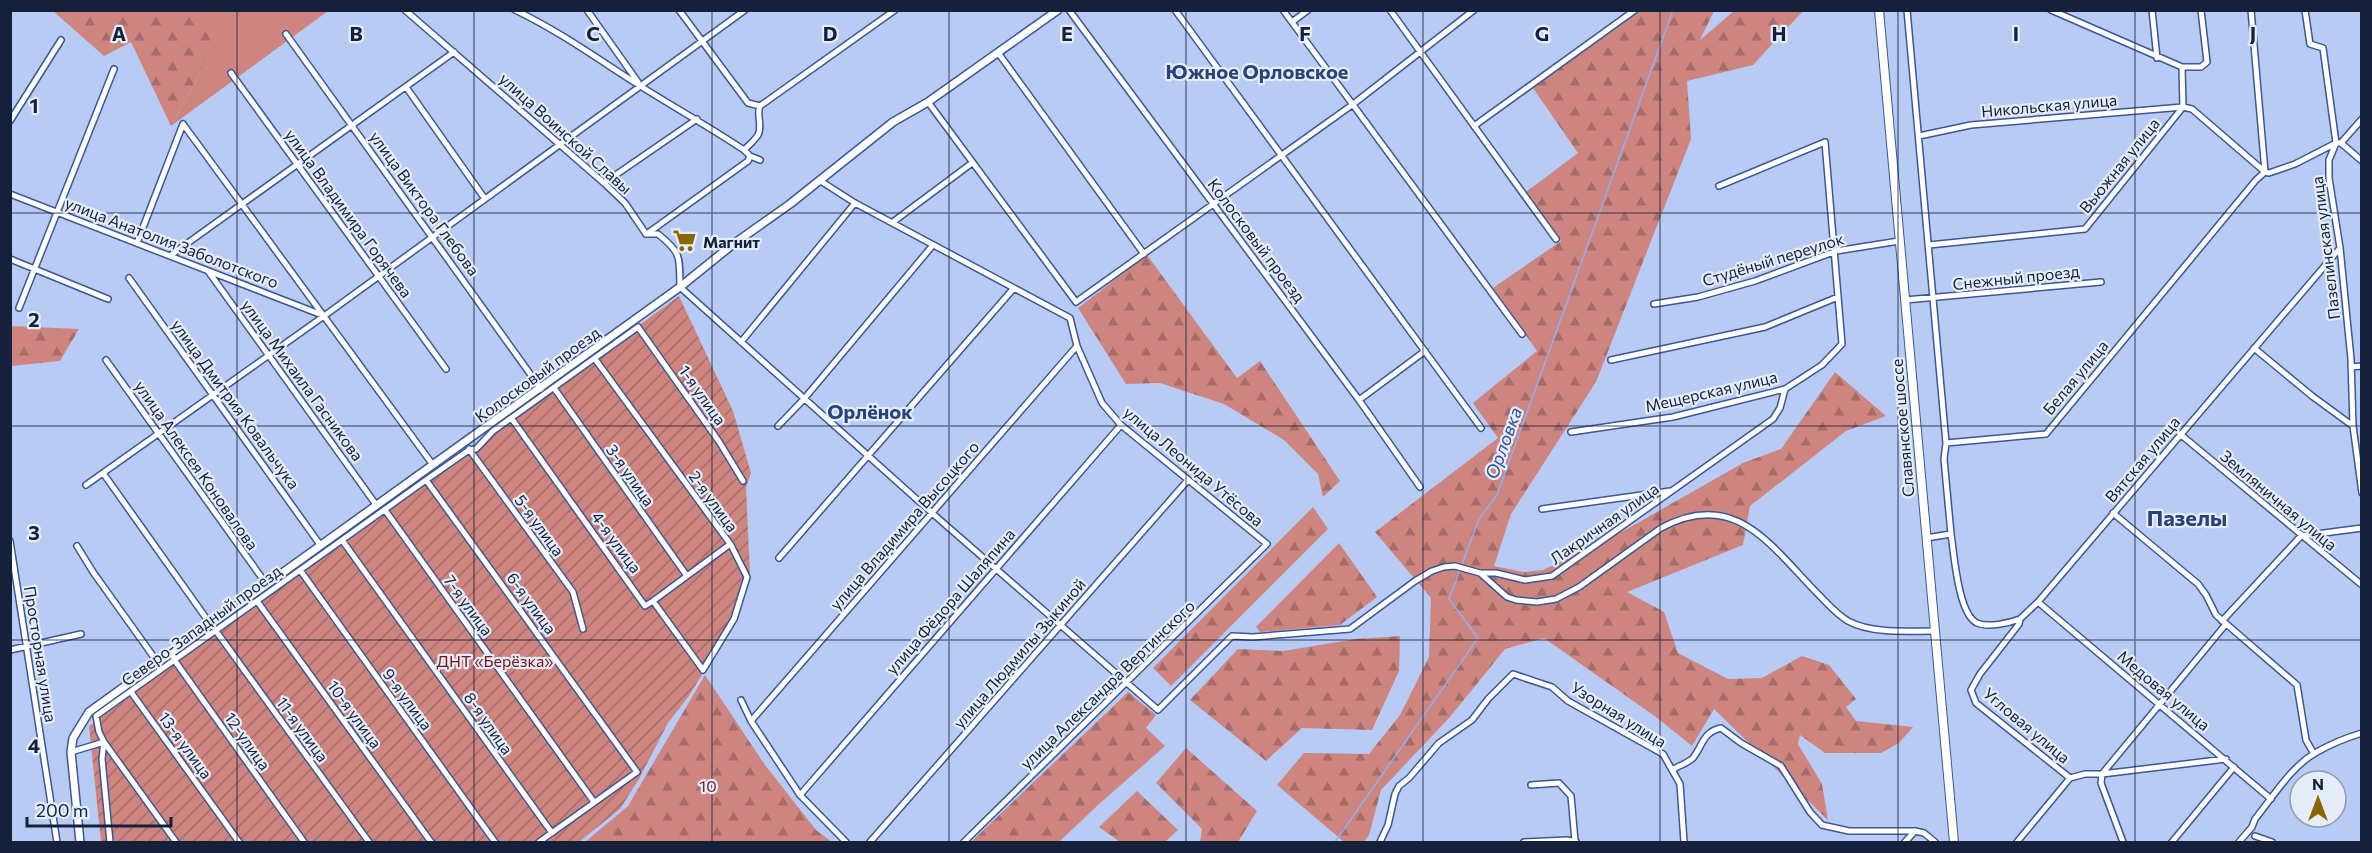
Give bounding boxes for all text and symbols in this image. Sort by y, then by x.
text: A [112,21,126,45]
text: B [349,21,363,45]
text: C [586,21,600,45]
text: D [823,21,837,45]
text: E [1061,21,1073,45]
text: F [1299,21,1311,45]
text: G [1535,21,1549,45]
text: H [1772,21,1787,45]
text: I [2013,21,2019,45]
text: J [2250,21,2256,45]
district label: Южное Орловское [1166,59,1348,83]
street label: улица Воинской Славы [496,69,636,197]
street label: Никольская улица [1980,90,2118,120]
text: 1 [29,93,39,117]
street label: Вьюжная улица [2075,114,2163,216]
street label: улица Владимира Горячева [282,125,416,301]
street label: улица Виктора Глебова [366,127,484,279]
street label: Колосковый проезд [1204,174,1310,306]
street label: Пазелинская улица [2307,175,2343,321]
street label: улица Анатолия Заболотского [63,192,281,292]
supermarket icon: Магнит [672,228,698,254]
street label: Студёный переулок [1700,228,1846,290]
place label: Магнит [703,232,760,251]
street label: Снежный проезд [1951,261,2081,293]
street label: улица Михаила Гасникова [238,296,368,464]
text: 2 [28,307,40,331]
street label: улица Дмитрия Ковальчука [168,315,304,493]
street label: Колосковый проезд [471,322,604,426]
street label: Белая улица [2038,336,2112,418]
street label: Славянское шоссе [1886,358,1918,498]
street label: 1-я улица [675,361,731,429]
street label: Мещерская улица [1643,367,1779,415]
street label: улица Алексея Коновалова [131,377,263,553]
district label: Орлёнок [827,399,913,423]
street label: улица Леонида Утёсова [1120,402,1268,530]
water label: Орловка [1480,404,1526,482]
street label: Вятская улица [2101,412,2183,506]
street label: улица Владимира Высоцкого [825,437,983,613]
street label: 3-я улица [603,440,659,510]
street label: Земляничная улица [2217,446,2341,554]
street label: 2-я улица [685,467,743,535]
street label: Лакричная улица [1546,478,1662,568]
street label: 5-я улица [511,491,569,559]
district label: Пазелы [2147,504,2227,531]
street label: 4-я улица [588,507,646,577]
text: 3 [28,520,40,544]
street label: улица Фёдора Шаляпина [882,524,1018,678]
street label: Северо-Западный проезд [117,560,285,689]
street label: 6-я улица [503,568,561,638]
street label: 7-я улица [441,571,497,639]
street label: улица Людмилы Зыкиной [949,574,1089,732]
street label: Просторная улица [21,584,61,724]
street label: улица Александра Вертинского [1016,596,1198,772]
street label: Медовая улица [2114,646,2214,734]
park label: ДНТ «Берёзка» [437,651,553,670]
street label: 9-я улица [379,664,437,734]
street label: 10-я улица [324,676,386,752]
street label: Узорная улица [1568,677,1670,751]
street label: Угловая улица [1980,683,2074,767]
street label: 8-я улица [461,688,517,758]
street label: 11-я улица [273,693,333,765]
street label: 13-я улица [155,708,217,782]
street label: 12-улица [221,708,275,774]
text: 4 [28,733,40,757]
north arrow [2288,769,2348,829]
text: N [2312,774,2324,793]
park label: 10 [699,776,717,795]
scale bar [27,790,171,828]
text: 200 m [36,799,89,821]

